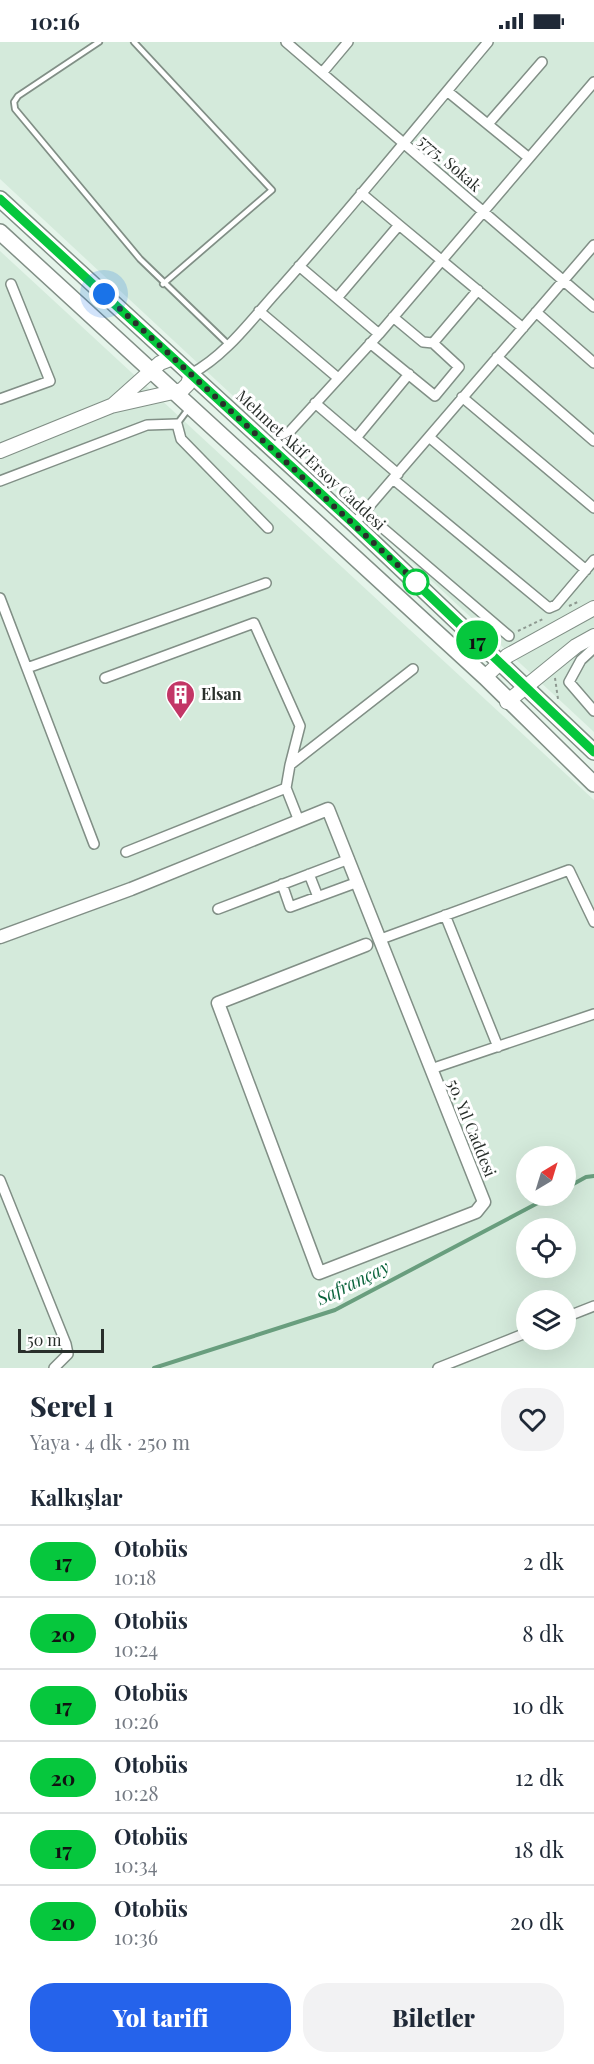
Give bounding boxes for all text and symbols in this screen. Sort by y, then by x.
text: 10:16 [30,6,80,36]
street label: 5775. Sokak [414,129,486,196]
your location [89,279,119,309]
street label: Mehmet Akif Ersoy Caddesi [232,385,391,535]
unlabelled marker [403,569,429,595]
line badge: 17 [450,620,504,660]
text: 17 [468,626,486,654]
building icon: Elsan [164,678,196,720]
place label: Elsan [201,683,242,704]
street label: 50. Yıl Caddesi [443,1076,502,1180]
north arrow [516,1146,576,1206]
map controls [516,1146,576,1350]
button: locate [516,1218,576,1278]
water label: Safrançay [311,1254,393,1310]
button: layers [516,1290,576,1350]
scale bar [18,1326,104,1354]
text: 50 m [27,1329,61,1350]
text: Serel 1 [30,1387,114,1424]
button: heart [501,1388,564,1451]
text: Yaya · 4 dk · 250 m [30,1428,190,1455]
text: Kalkışlar [30,1482,123,1512]
text: Otobüs [114,1533,188,1563]
text: 2 dk [523,1546,564,1576]
text: 17 [54,1547,72,1575]
text: 10:18 [114,1563,157,1590]
text: Otobüs [114,1605,188,1635]
text: 8 dk [522,1618,564,1648]
text: 20 [51,1619,75,1647]
text: 10:24 [114,1635,158,1662]
text: Otobüs [114,1677,188,1707]
text: 10 dk [512,1690,564,1720]
text: 17 [54,1691,72,1719]
text: 10:26 [114,1707,159,1734]
text: Otobüs [114,1749,188,1779]
text: 12 dk [515,1762,564,1792]
text: 20 [51,1763,75,1791]
text: 10:28 [114,1779,159,1806]
text: Otobüs [114,1821,188,1851]
text: 18 dk [514,1834,564,1864]
text: 17 [54,1835,72,1863]
text: 10:34 [114,1851,158,1878]
text: Otobüs [114,1893,188,1923]
text: 20 dk [510,1906,564,1936]
text: 20 [51,1907,75,1935]
text: 10:36 [114,1923,158,1950]
button: Yol tarifi [30,1983,291,2052]
button: Biletler [303,1983,564,2052]

